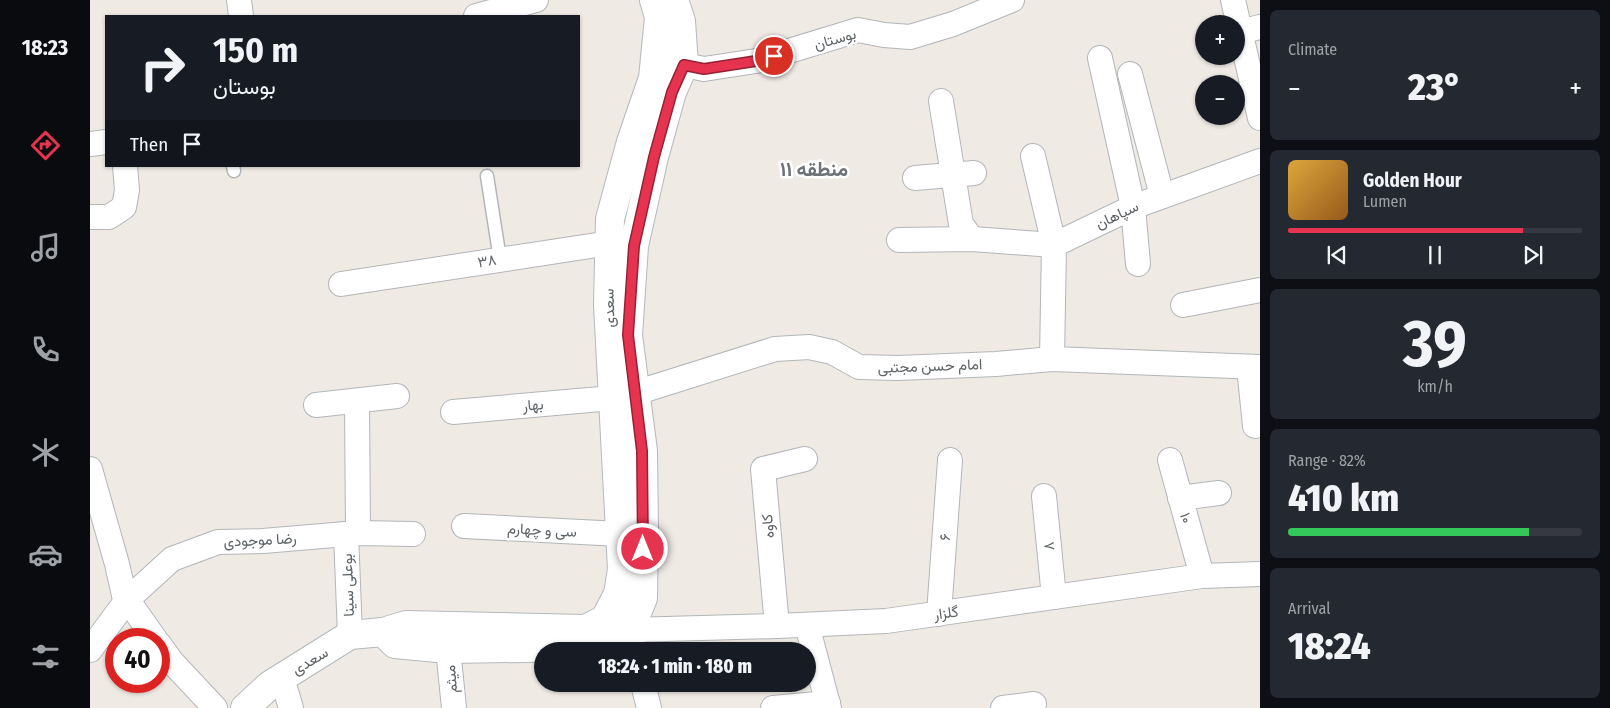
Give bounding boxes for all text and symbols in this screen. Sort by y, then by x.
map controls [1195,15,1245,125]
button: + [1195,15,1245,65]
street label: بوستان [812,24,858,54]
text: 150 m [213,29,298,71]
text: 18:23 [22,34,68,61]
icon: right [130,35,195,100]
pin [753,35,795,77]
text: Climate [1288,40,1337,59]
icon: arrive [760,42,788,70]
text: 23° [1408,64,1462,110]
text: − [1288,72,1301,105]
text: + [1569,72,1582,105]
text: بوستان [213,73,276,100]
button: − [1195,75,1245,125]
icon: directions [28,128,63,163]
icon: arrive [178,130,206,158]
text: Then [130,133,168,156]
district label: منطقه ۱۱ [780,157,848,181]
text: Golden Hour [1363,169,1462,192]
text: Lumen [1363,192,1407,211]
street label: سپاهان [1092,197,1142,234]
icon: music [28,230,63,265]
icon: previous [1323,241,1351,269]
icon: pause [1421,241,1449,269]
icon: next [1519,241,1547,269]
street label: ۳۸ [476,251,498,271]
street label: سعدی [600,288,619,328]
text: 39 [1403,305,1467,383]
icon: phone [28,332,63,367]
street label: امام حسن مجتبی [877,355,983,378]
text: km/h [1417,377,1453,396]
street label: بهار [521,395,544,415]
icon: climate [28,435,63,470]
text: Range · 82% [1288,451,1366,470]
text: 410 km [1288,475,1399,521]
street label: ۱۰ [1176,511,1196,525]
street label: کاوه [758,513,778,539]
street label: سی و چهارم [507,519,577,542]
position arrow [616,522,668,574]
street label: رضا موجودی [223,529,297,552]
street label: ۶ [936,533,954,541]
icon: car [28,537,63,572]
street label: ۸ [1040,541,1058,551]
street label: بوعلی سینا [338,553,359,617]
text: Arrival [1288,599,1330,618]
street label: گلزار [931,602,960,624]
text: 18:24 [1288,623,1371,669]
speed limit sign: 40 [105,628,170,693]
icon: filters [28,639,63,674]
street label: سعدی [289,643,332,680]
text: 18:24 · 1 min · 180 m [598,655,752,678]
street label: میثم [441,664,462,694]

